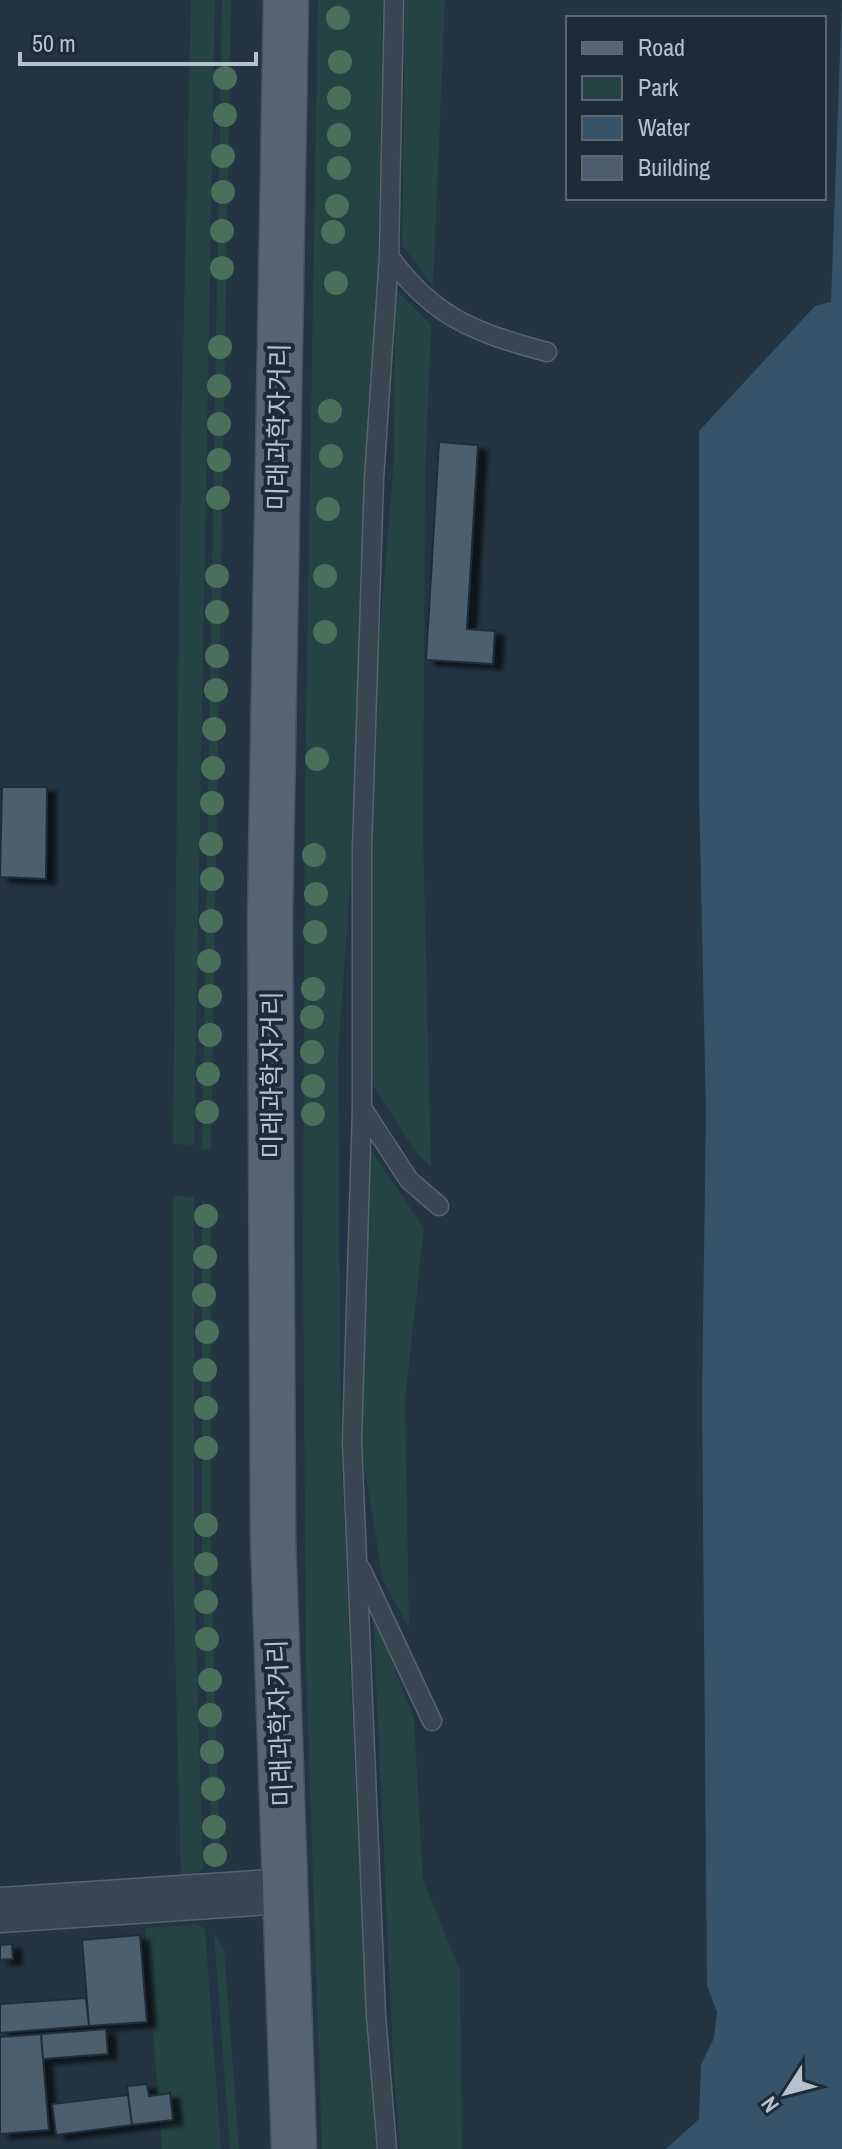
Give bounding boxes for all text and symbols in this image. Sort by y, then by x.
scale bar [20,16,256,66]
legend [566,16,826,200]
text: 50 m [32,27,76,59]
text: Road [638,31,685,63]
text: Park [638,71,679,103]
text: Water [638,111,690,143]
text: Building [638,151,710,183]
street label: 미래과학자거리 [259,343,297,511]
street label: 미래과학자거리 [254,991,289,1159]
street label: 미래과학자거리 [259,1639,299,1807]
north arrow [746,2053,826,2133]
text: N [754,2091,786,2119]

